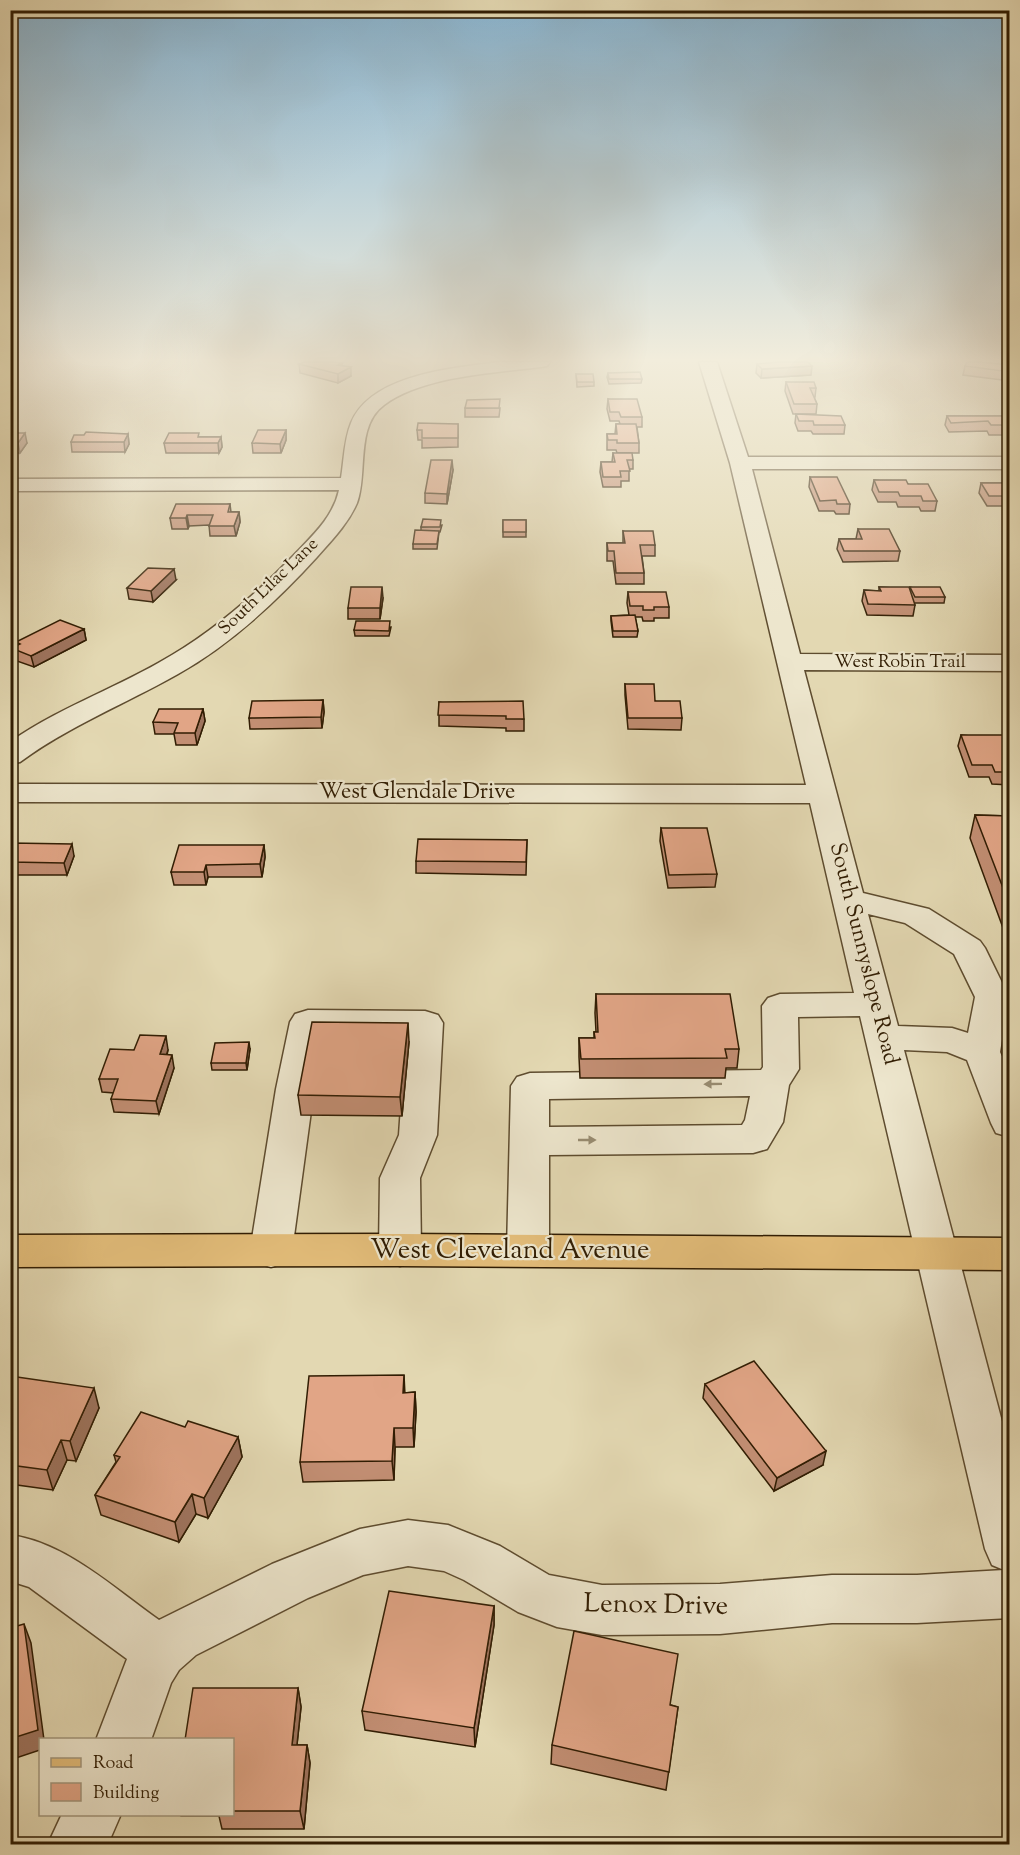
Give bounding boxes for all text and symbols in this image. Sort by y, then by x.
street label: South Lilac Lane [213,532,325,642]
street label: West Robin Trail [834,650,966,676]
street label: West Glendale Drive [319,777,515,809]
street label: South Sunnyslope Road [820,840,906,1068]
one-way arrow [703,1079,722,1089]
one-way arrow [577,1135,596,1145]
street label: West Cleveland Avenue [370,1232,650,1271]
street label: Lenox Drive [583,1585,729,1627]
legend [39,1738,234,1816]
text: Road [93,1751,133,1777]
text: Building [93,1781,159,1807]

